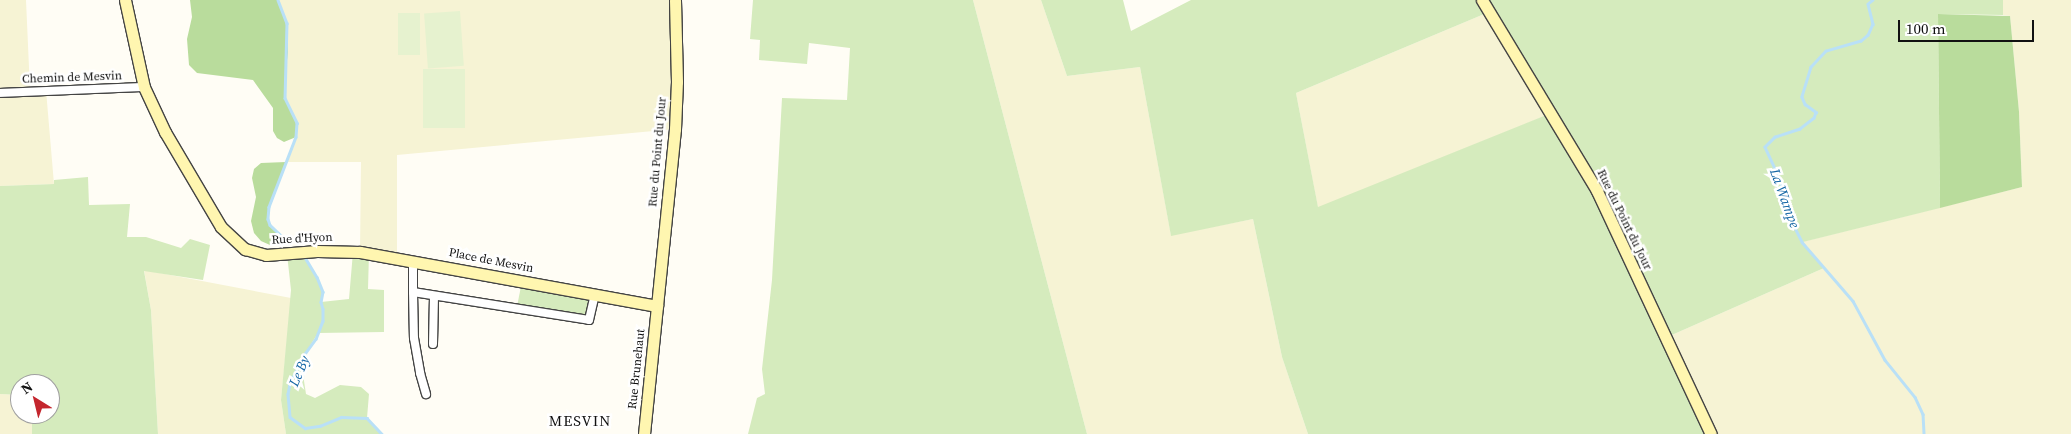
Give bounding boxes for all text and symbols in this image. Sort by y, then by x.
scale bar [1901,10,2037,42]
text: 100 m [1906,18,1946,39]
street label: Chemin de Mesvin [22,69,122,87]
street label: Rue du Point du Jour [646,97,670,207]
water label: La Wampe [1767,166,1803,230]
street label: Rue du Point du Jour [1593,167,1655,273]
street label: Rue d'Hyon [271,230,333,248]
street label: Place de Mesvin [447,246,535,276]
street label: Rue Brunehaut [626,328,648,410]
water label: Le By [285,353,313,389]
north arrow [10,374,60,424]
text: N [17,377,37,399]
district label: MESVIN [548,412,612,430]

